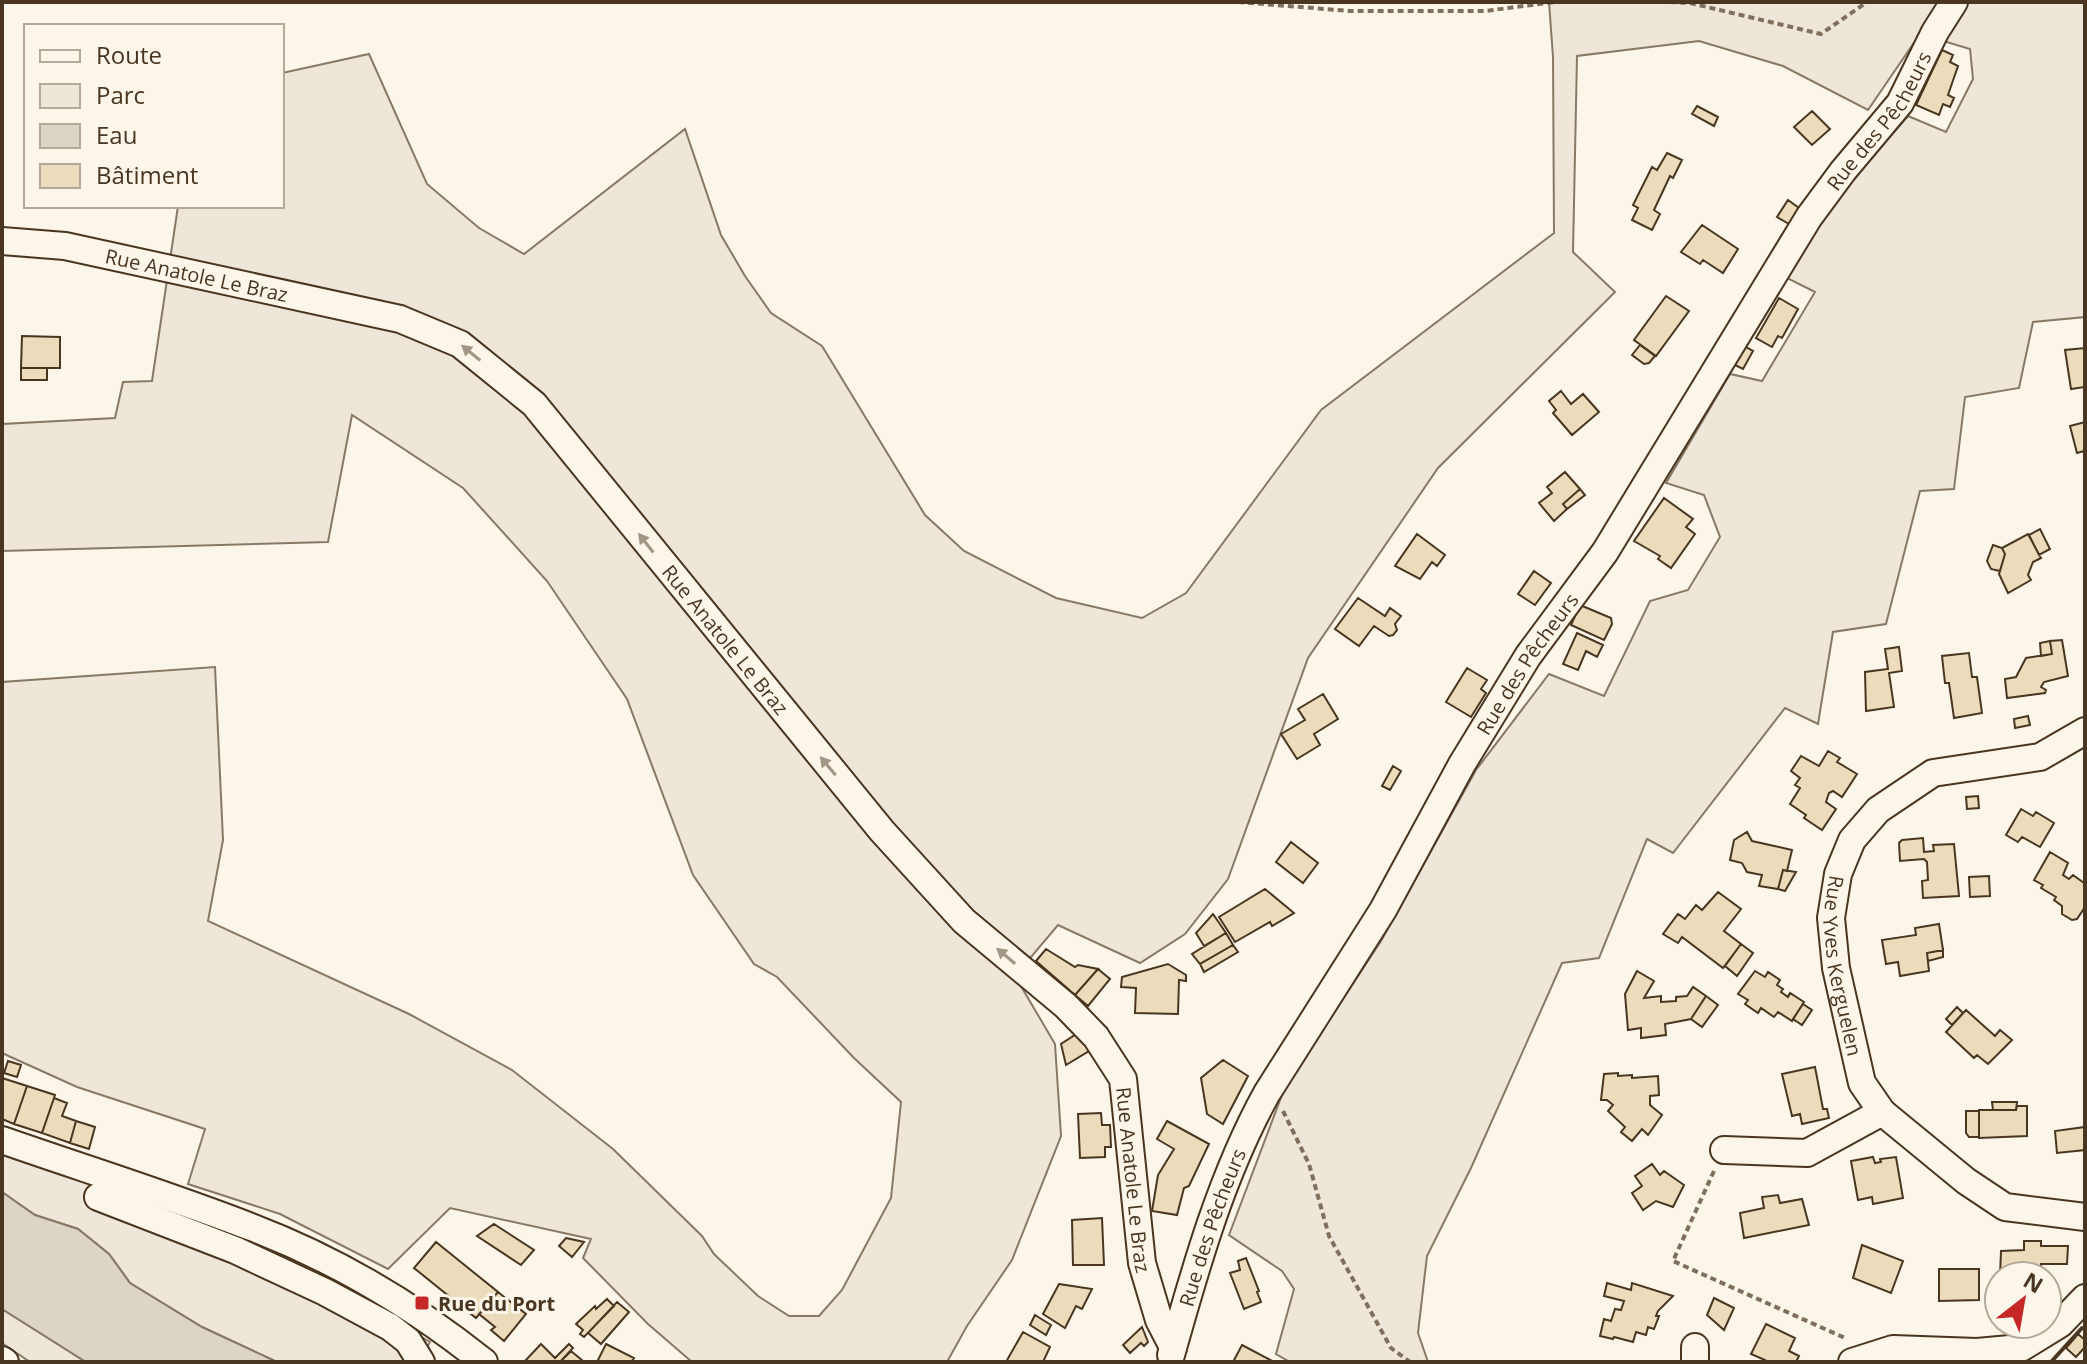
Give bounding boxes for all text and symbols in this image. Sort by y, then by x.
legend [24,24,284,208]
text: Route [96,38,162,71]
street label: Rue des Pêcheurs [1820,47,1937,196]
text: Parc [96,78,145,111]
text: Eau [96,118,137,151]
text: Bâtiment [96,158,198,191]
street label: Rue Anatole Le Braz [103,242,291,308]
one-way arrow [461,345,481,362]
one-way arrow [639,533,655,553]
street label: Rue Anatole Le Braz [657,559,795,720]
street label: Rue des Pêcheurs [1470,587,1584,740]
one-way arrow [820,757,837,777]
street label: Rue Yves Kerguelen [1817,874,1869,1058]
one-way arrow [996,948,1016,965]
street label: Rue Anatole Le Braz [1110,1086,1158,1276]
street label: Rue des Pêcheurs [1172,1144,1252,1310]
north arrow [1983,1260,2063,1340]
text: N [2018,1265,2049,1299]
place label: Rue du Port [438,1290,555,1317]
marker: Rue du Port [413,1294,431,1312]

